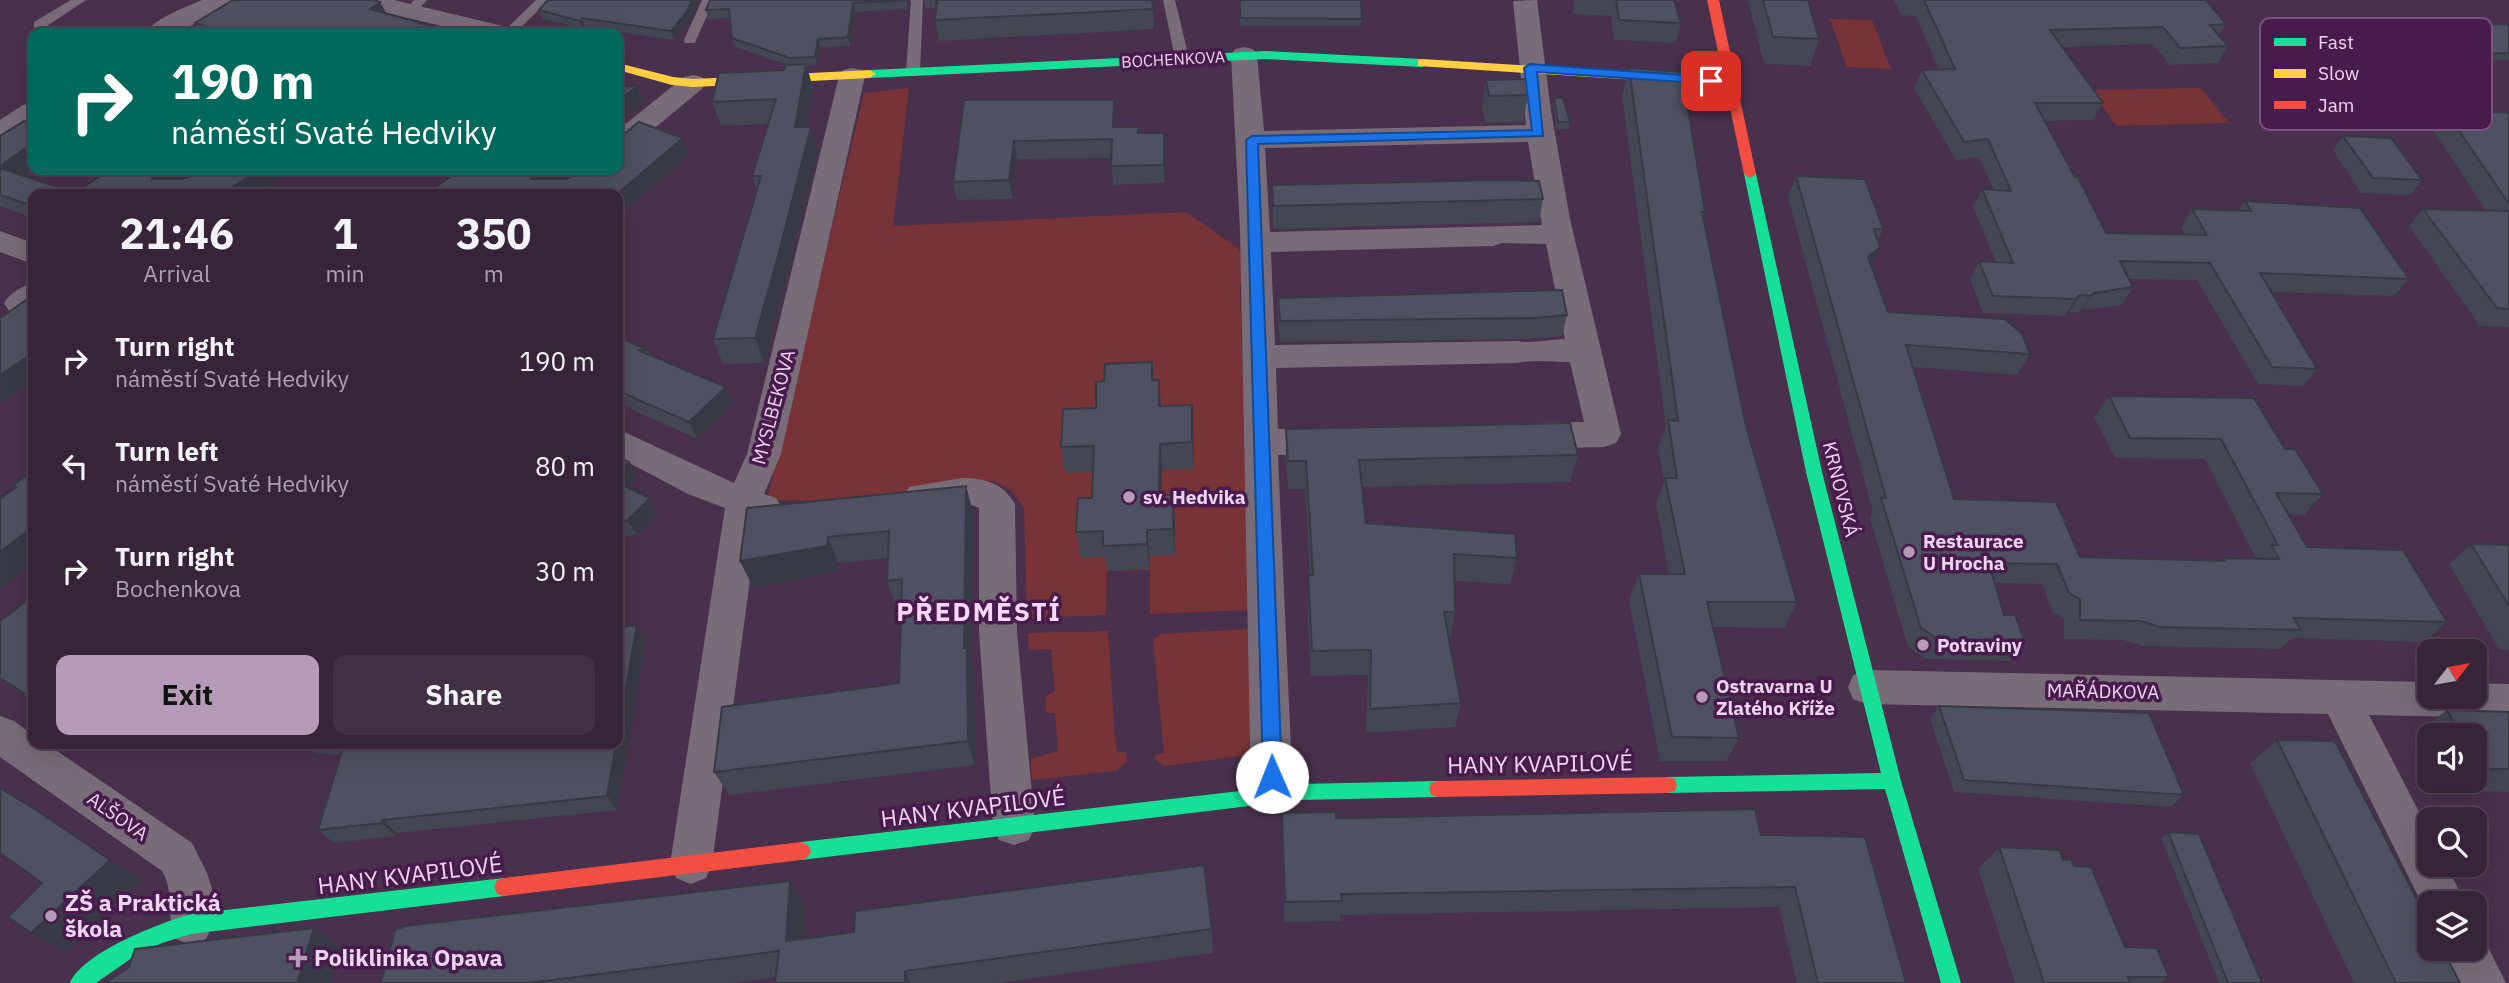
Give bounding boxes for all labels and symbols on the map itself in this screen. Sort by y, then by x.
legend [2260,18,2492,130]
text: Fast [2318,30,2354,54]
street label: BOCHENKOVA [1121,46,1225,72]
pin [1681,51,1741,111]
text: Slow [2318,61,2359,85]
text: Jam [2318,93,2354,117]
street label: MYSLBEKOVA [746,347,800,467]
street label: KRNOVSKÁ [1818,439,1864,539]
place label: sv. Hedvika [1143,485,1246,509]
marker: sv. Hedvika [1121,489,1137,505]
place label: Restaurace U Hrocha [1923,529,2024,575]
marker: Restaurace U Hrocha [1901,544,1917,560]
district label: PŘEDMĚSTÍ [896,594,1062,628]
place label: Potraviny [1937,633,2023,657]
marker: Potraviny [1915,637,1931,653]
north arrow [2417,639,2487,709]
place label: Ostravarna U Zlatého Kříže [1716,674,1835,720]
street label: MAŘÁDKOVA [2047,678,2159,704]
marker: Ostravarna U Zlatého Kříže [1694,689,1710,705]
position arrow [1235,740,1309,814]
street label: HANY KVAPILOVÉ [1447,746,1633,780]
street label: HANY KVAPILOVÉ [879,781,1067,833]
street label: ALŠOVA [83,786,153,846]
street label: HANY KVAPILOVÉ [316,848,504,900]
place label: ZŠ a Praktická škola [65,887,221,943]
marker: ZŠ a Praktická škola [43,908,59,924]
place label: Poliklinika Opava [314,942,503,972]
marker: Poliklinika Opava [288,948,308,968]

